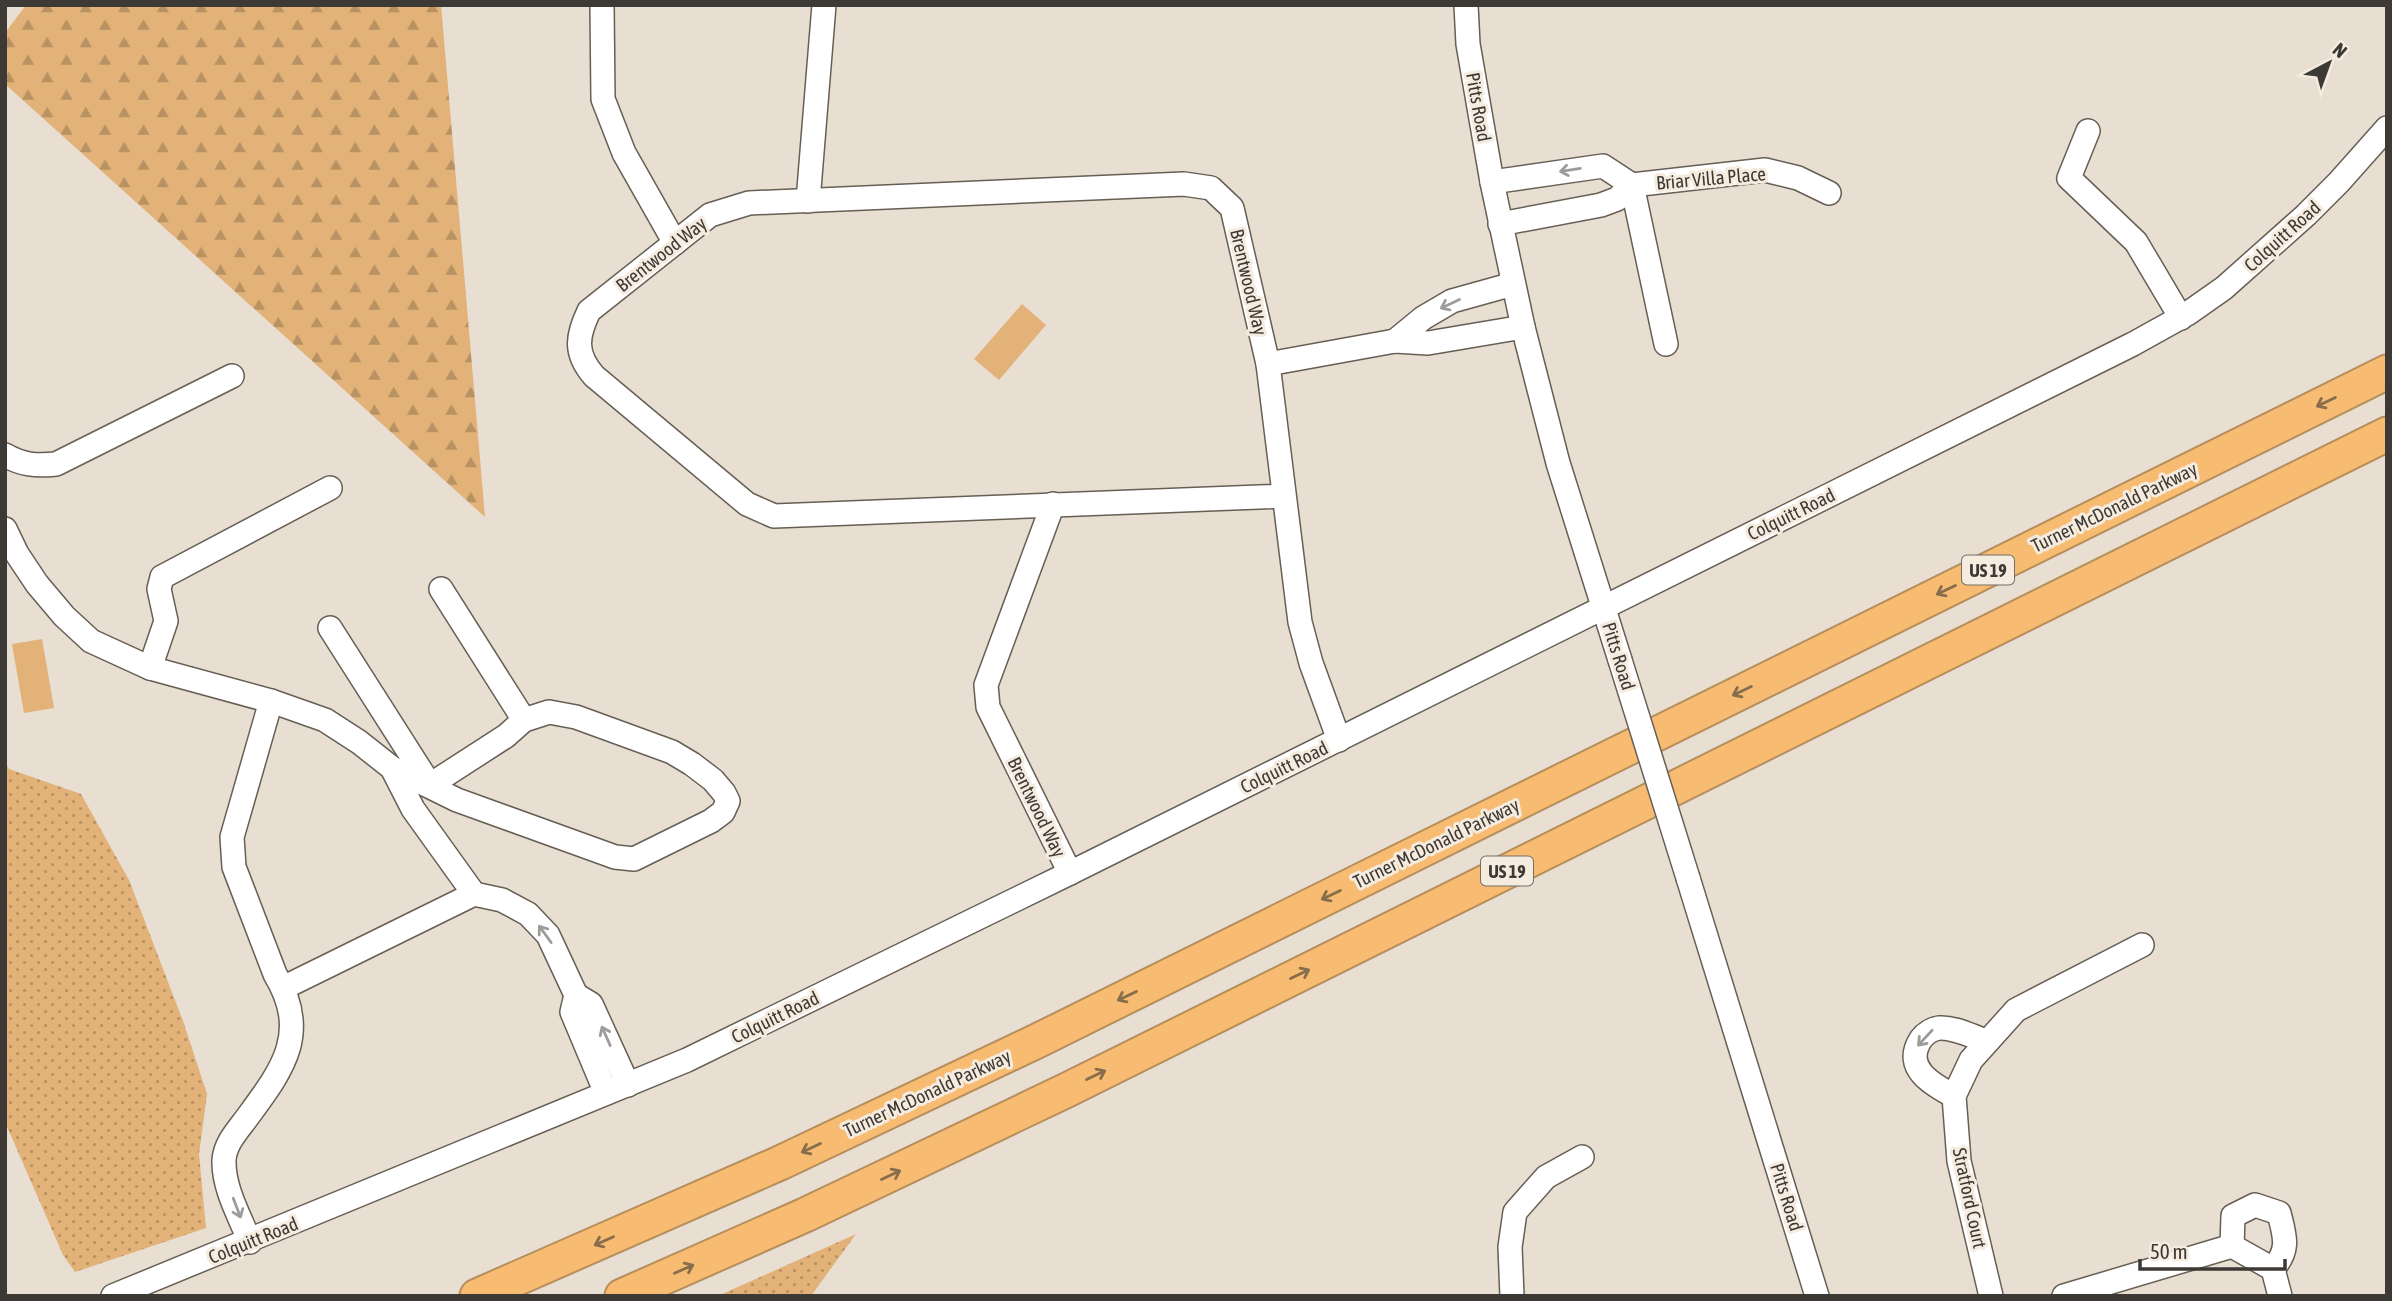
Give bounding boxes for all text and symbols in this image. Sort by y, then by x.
north arrow [2294,28,2364,98]
text: N [2329,38,2352,62]
street label: Pitts Road [1462,71,1496,143]
street label: Briar Villa Place [1655,162,1767,194]
one-way arrow [1559,164,1582,177]
street label: Colquitt Road [2239,196,2325,276]
street label: Brentwood Way [612,212,711,296]
street label: Brentwood Way [1226,227,1272,337]
one-way arrow [1440,298,1461,311]
one-way arrow [2316,396,2337,410]
street label: Turner McDonald Parkway [2028,457,2201,557]
street label: Colquitt Road [1744,483,1838,545]
road number: US 19 [1962,556,2014,584]
one-way arrow [1936,584,1957,598]
street label: Pitts Road [1598,619,1640,693]
one-way arrow [1732,685,1753,699]
street label: Colquitt Road [1237,736,1331,798]
street label: Brentwood Way [1003,753,1071,861]
street label: Turner McDonald Parkway [1350,793,1523,893]
road number: US 19 [1481,856,1533,886]
one-way arrow [1321,889,1342,903]
one-way arrow [538,925,553,944]
one-way arrow [1289,967,1310,981]
street label: Colquitt Road [728,986,822,1048]
one-way arrow [1117,990,1138,1004]
one-way arrow [599,1026,612,1047]
one-way arrow [1917,1029,1934,1047]
street label: Turner McDonald Parkway [840,1045,1014,1141]
one-way arrow [1085,1068,1106,1082]
one-way arrow [801,1141,822,1155]
street label: Stratford Court [1949,1146,1991,1250]
street label: Pitts Road [1766,1160,1808,1234]
one-way arrow [880,1167,901,1181]
one-way arrow [231,1196,244,1218]
street label: Colquitt Road [205,1212,301,1268]
scale bar [2140,1228,2285,1272]
one-way arrow [594,1235,615,1248]
text: 50 m [2150,1239,2188,1263]
one-way arrow [673,1262,694,1275]

